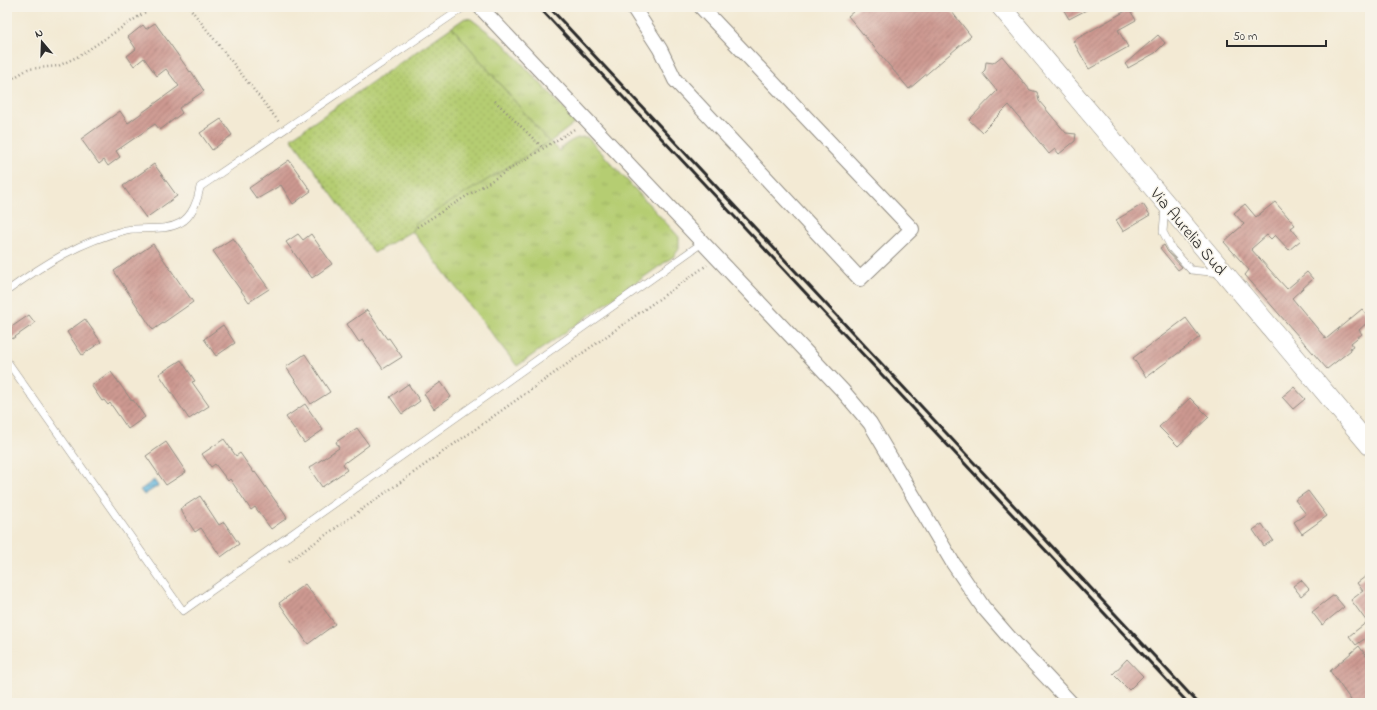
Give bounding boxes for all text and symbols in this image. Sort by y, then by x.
north arrow [22,22,62,62]
scale bar [1227,22,1326,48]
text: N [33,25,45,42]
text: 50 m [1233,28,1257,46]
street label: Via Aurelia Sud [1143,182,1232,282]

